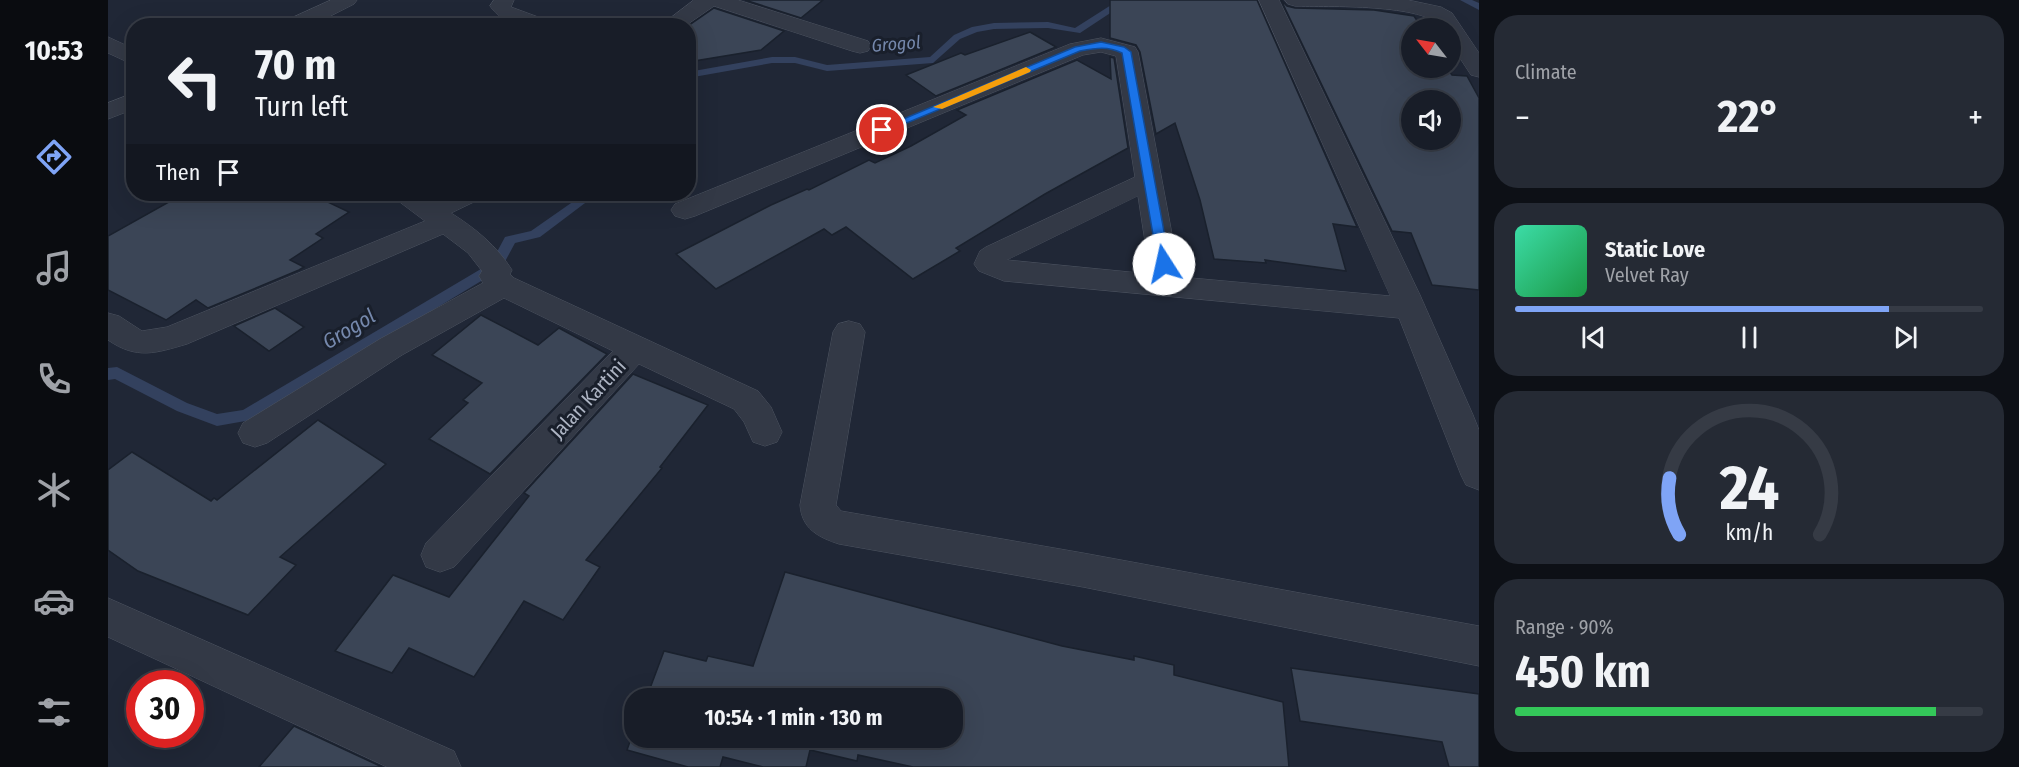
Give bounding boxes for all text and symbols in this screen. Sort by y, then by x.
north arrow [1401,18,1461,78]
map controls [1401,18,1461,150]
water label: Grogol [871,31,921,57]
text: 10:53 [25,35,83,67]
text: 70 m [255,40,336,90]
icon: left [156,42,234,120]
text: Climate [1515,60,1577,84]
button: sound [1401,90,1461,150]
text: 22° [1718,90,1780,144]
text: Turn left [255,91,348,123]
text: − [1515,98,1530,138]
text: + [1968,98,1983,138]
pin [856,104,907,155]
icon: arrive [865,113,898,146]
icon: directions [33,136,75,178]
icon: arrive [212,156,245,189]
text: Then [156,159,200,186]
position arrow [1132,232,1196,296]
text: Static Love [1605,236,1705,263]
icon: music [33,247,75,289]
text: Velvet Ray [1605,263,1689,287]
water label: Grogol [318,303,380,355]
icon: previous [1577,321,1610,354]
icon: pause [1733,321,1766,354]
icon: next [1889,321,1922,354]
street label: Jalan Kartini [545,354,631,444]
icon: phone [33,358,75,400]
text: 24 [1718,451,1779,526]
icon: climate [33,469,75,511]
text: km/h [1725,520,1773,546]
icon: car [33,580,75,622]
text: Range · 90% [1515,615,1614,639]
text: 450 km [1515,645,1651,699]
speed limit sign: 30 [126,670,204,748]
icon: filters [33,691,75,733]
text: 10:54 · 1 min · 130 m [704,704,883,731]

